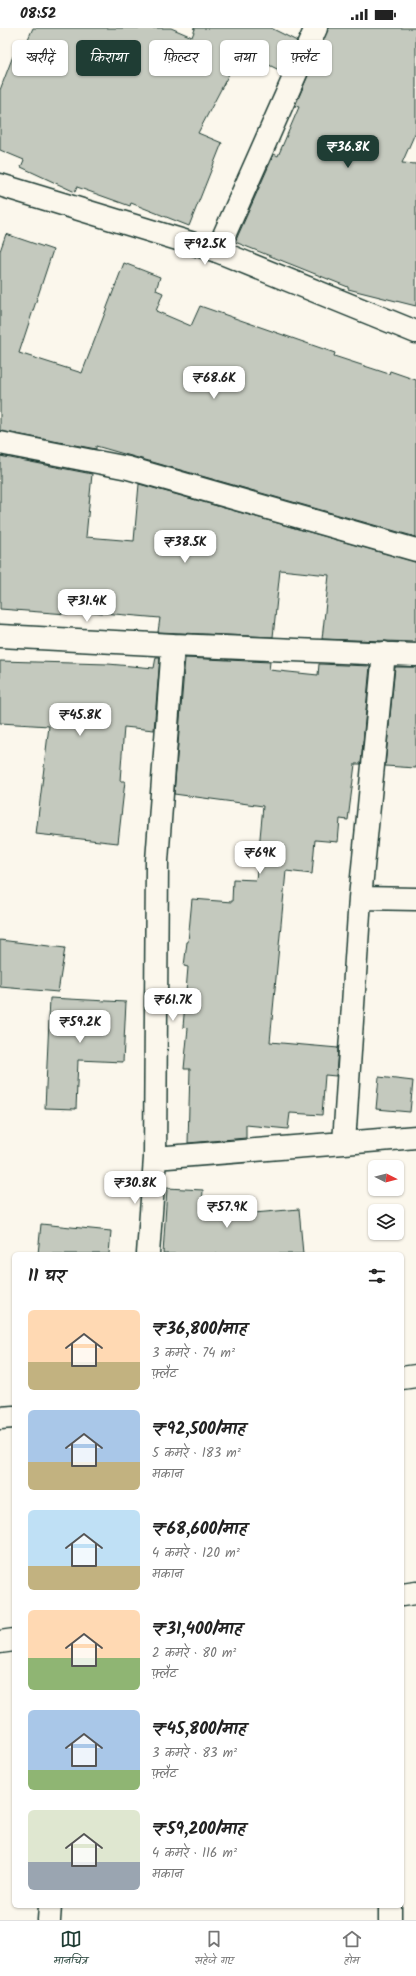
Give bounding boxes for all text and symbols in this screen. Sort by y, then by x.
text: 08:52 [20,2,57,26]
chip: खरीदें [12,40,68,76]
chip: किराया [76,40,141,76]
chip: फ़िल्टर [149,40,212,76]
chip: नया [220,40,269,76]
chip: फ़्लैट [277,40,332,76]
pin: ₹36.8K [315,135,381,169]
text: ₹36.8K [326,137,370,158]
pin: ₹92.5K [172,232,238,266]
text: ₹92.5K [184,234,226,255]
pin: ₹68.6K [181,366,247,400]
text: ₹68.6K [192,368,236,389]
pin: ₹38.5K [152,530,218,564]
text: ₹38.5K [163,532,207,553]
pin: ₹31.4K [54,589,120,623]
text: ₹31.4K [67,591,107,612]
pin: ₹45.8K [47,703,113,737]
text: ₹45.8K [58,705,102,726]
pin: ₹69K [236,841,284,875]
text: ₹69K [244,843,276,864]
pin: ₹61.7K [140,988,206,1022]
text: ₹61.7K [153,990,193,1011]
pin: ₹59.2K [47,1010,113,1044]
text: ₹59.2K [59,1012,101,1033]
north arrow [368,1160,404,1196]
map controls [368,1160,404,1240]
pin: ₹30.8K [102,1171,168,1205]
text: ₹30.8K [113,1173,157,1194]
pin: ₹57.9K [194,1195,260,1229]
text: ₹57.9K [206,1197,248,1218]
button: layers [368,1204,404,1240]
text: 11 घर [28,1263,65,1290]
icon: filters [366,1265,388,1287]
text: ₹36,800/माह [152,1316,247,1343]
icon: home [60,1326,108,1374]
text: 3 कमरे · 74 m² [152,1343,235,1364]
text: फ़्लैट [152,1364,177,1385]
text: ₹92,500/माह [152,1416,245,1443]
icon: home [60,1426,108,1474]
text: 5 कमरे · 183 m² [152,1443,241,1464]
text: मकान [152,1464,182,1485]
text: ₹68,600/माह [152,1516,247,1543]
icon: home [60,1526,108,1574]
text: 4 कमरे · 120 m² [152,1543,240,1564]
text: मकान [152,1564,182,1585]
text: ₹31,400/माह [152,1616,242,1643]
icon: home [60,1626,108,1674]
text: 2 कमरे · 80 m² [152,1643,236,1664]
text: फ़्लैट [152,1664,177,1685]
text: ₹45,800/माह [152,1716,246,1743]
icon: home [60,1726,108,1774]
text: 3 कमरे · 83 m² [152,1743,237,1764]
text: फ़्लैट [152,1764,177,1785]
text: ₹59,200/माह [152,1816,245,1843]
icon: home [60,1826,108,1874]
text: 4 कमरे · 116 m² [152,1843,237,1864]
text: मकान [152,1864,182,1885]
tab: मानचित्र [53,1928,88,1970]
tab: सहेजे गए [194,1928,234,1970]
tab: होम [341,1928,363,1970]

